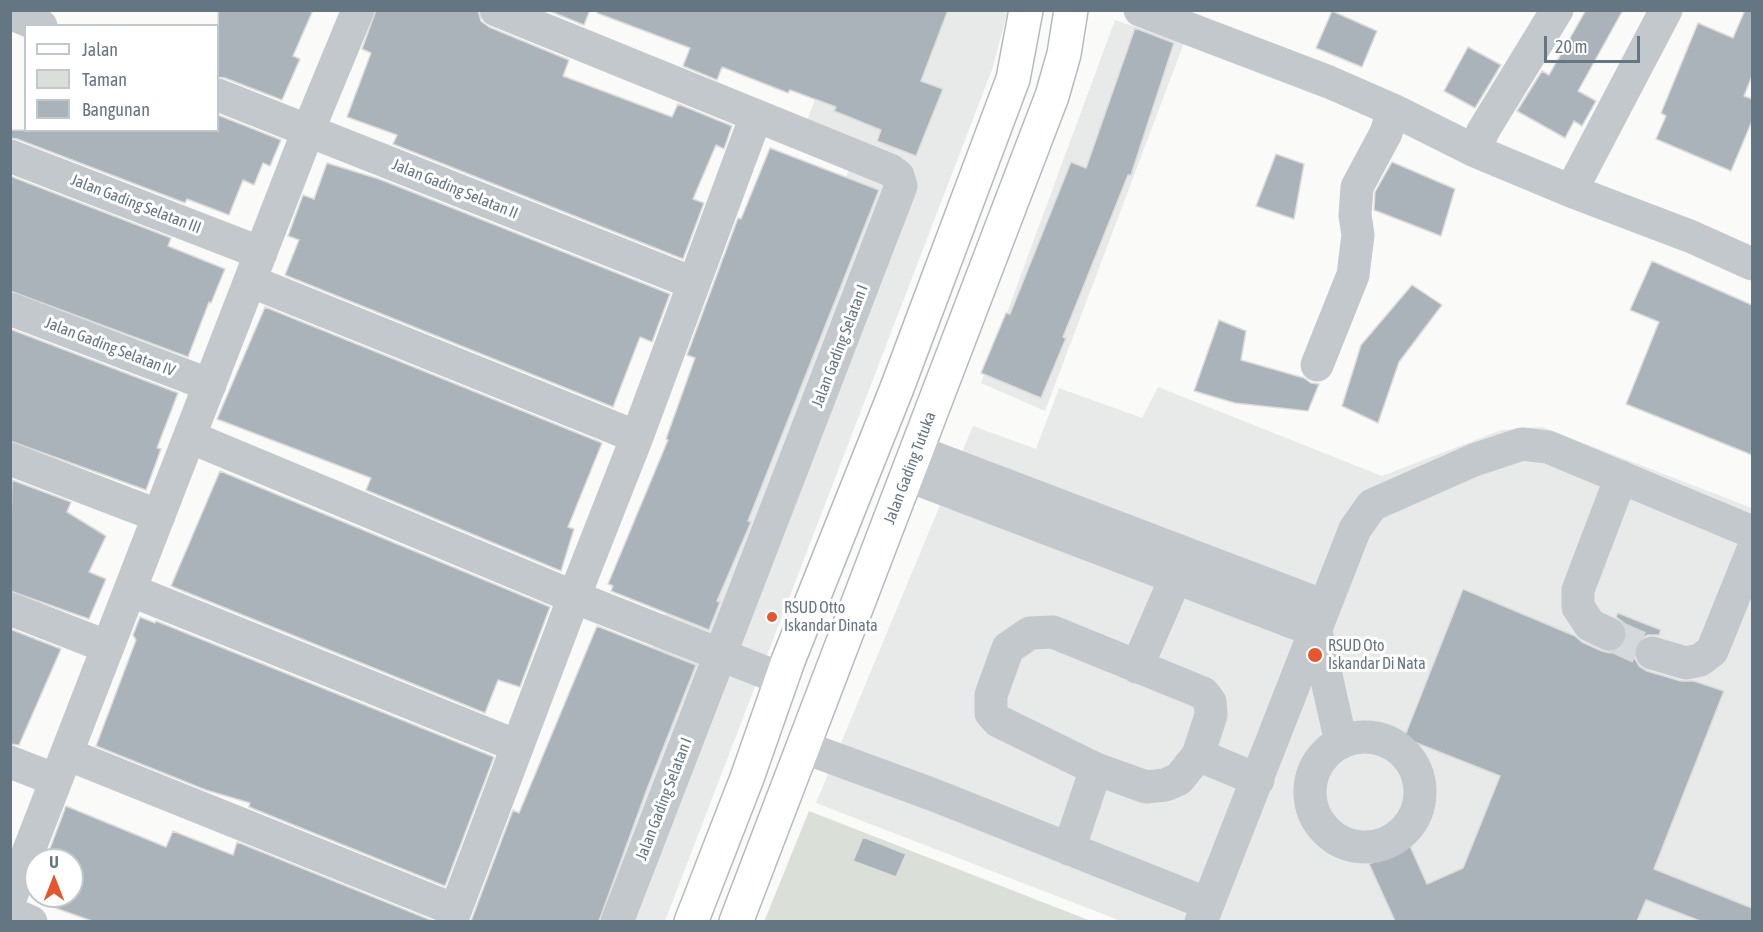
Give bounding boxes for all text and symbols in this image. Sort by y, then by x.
legend [24,24,219,132]
scale bar [1547,24,1643,62]
text: 20 m [1555,36,1587,57]
text: Jalan [82,39,118,60]
text: Taman [82,69,127,90]
text: Bangunan [82,99,150,120]
street label: Jalan Gading Selatan II [389,155,521,223]
street label: Jalan Gading Selatan III [68,170,204,238]
street label: Jalan Gading Selatan I [808,282,872,410]
street label: Jalan Gading Selatan IV [42,313,178,381]
street label: Jalan Gading Tutuka [880,409,940,527]
place label: RSUD Otto Iskandar Dinata [784,598,878,636]
marker: RSUD Otto Iskandar Dinata [765,610,779,624]
place label: RSUD Oto Iskandar Di Nata [1328,636,1426,674]
marker: RSUD Oto Iskandar Di Nata [1306,646,1324,664]
street label: Jalan Gading Selatan I [632,735,696,863]
north arrow [24,848,84,908]
text: U [49,853,59,871]

